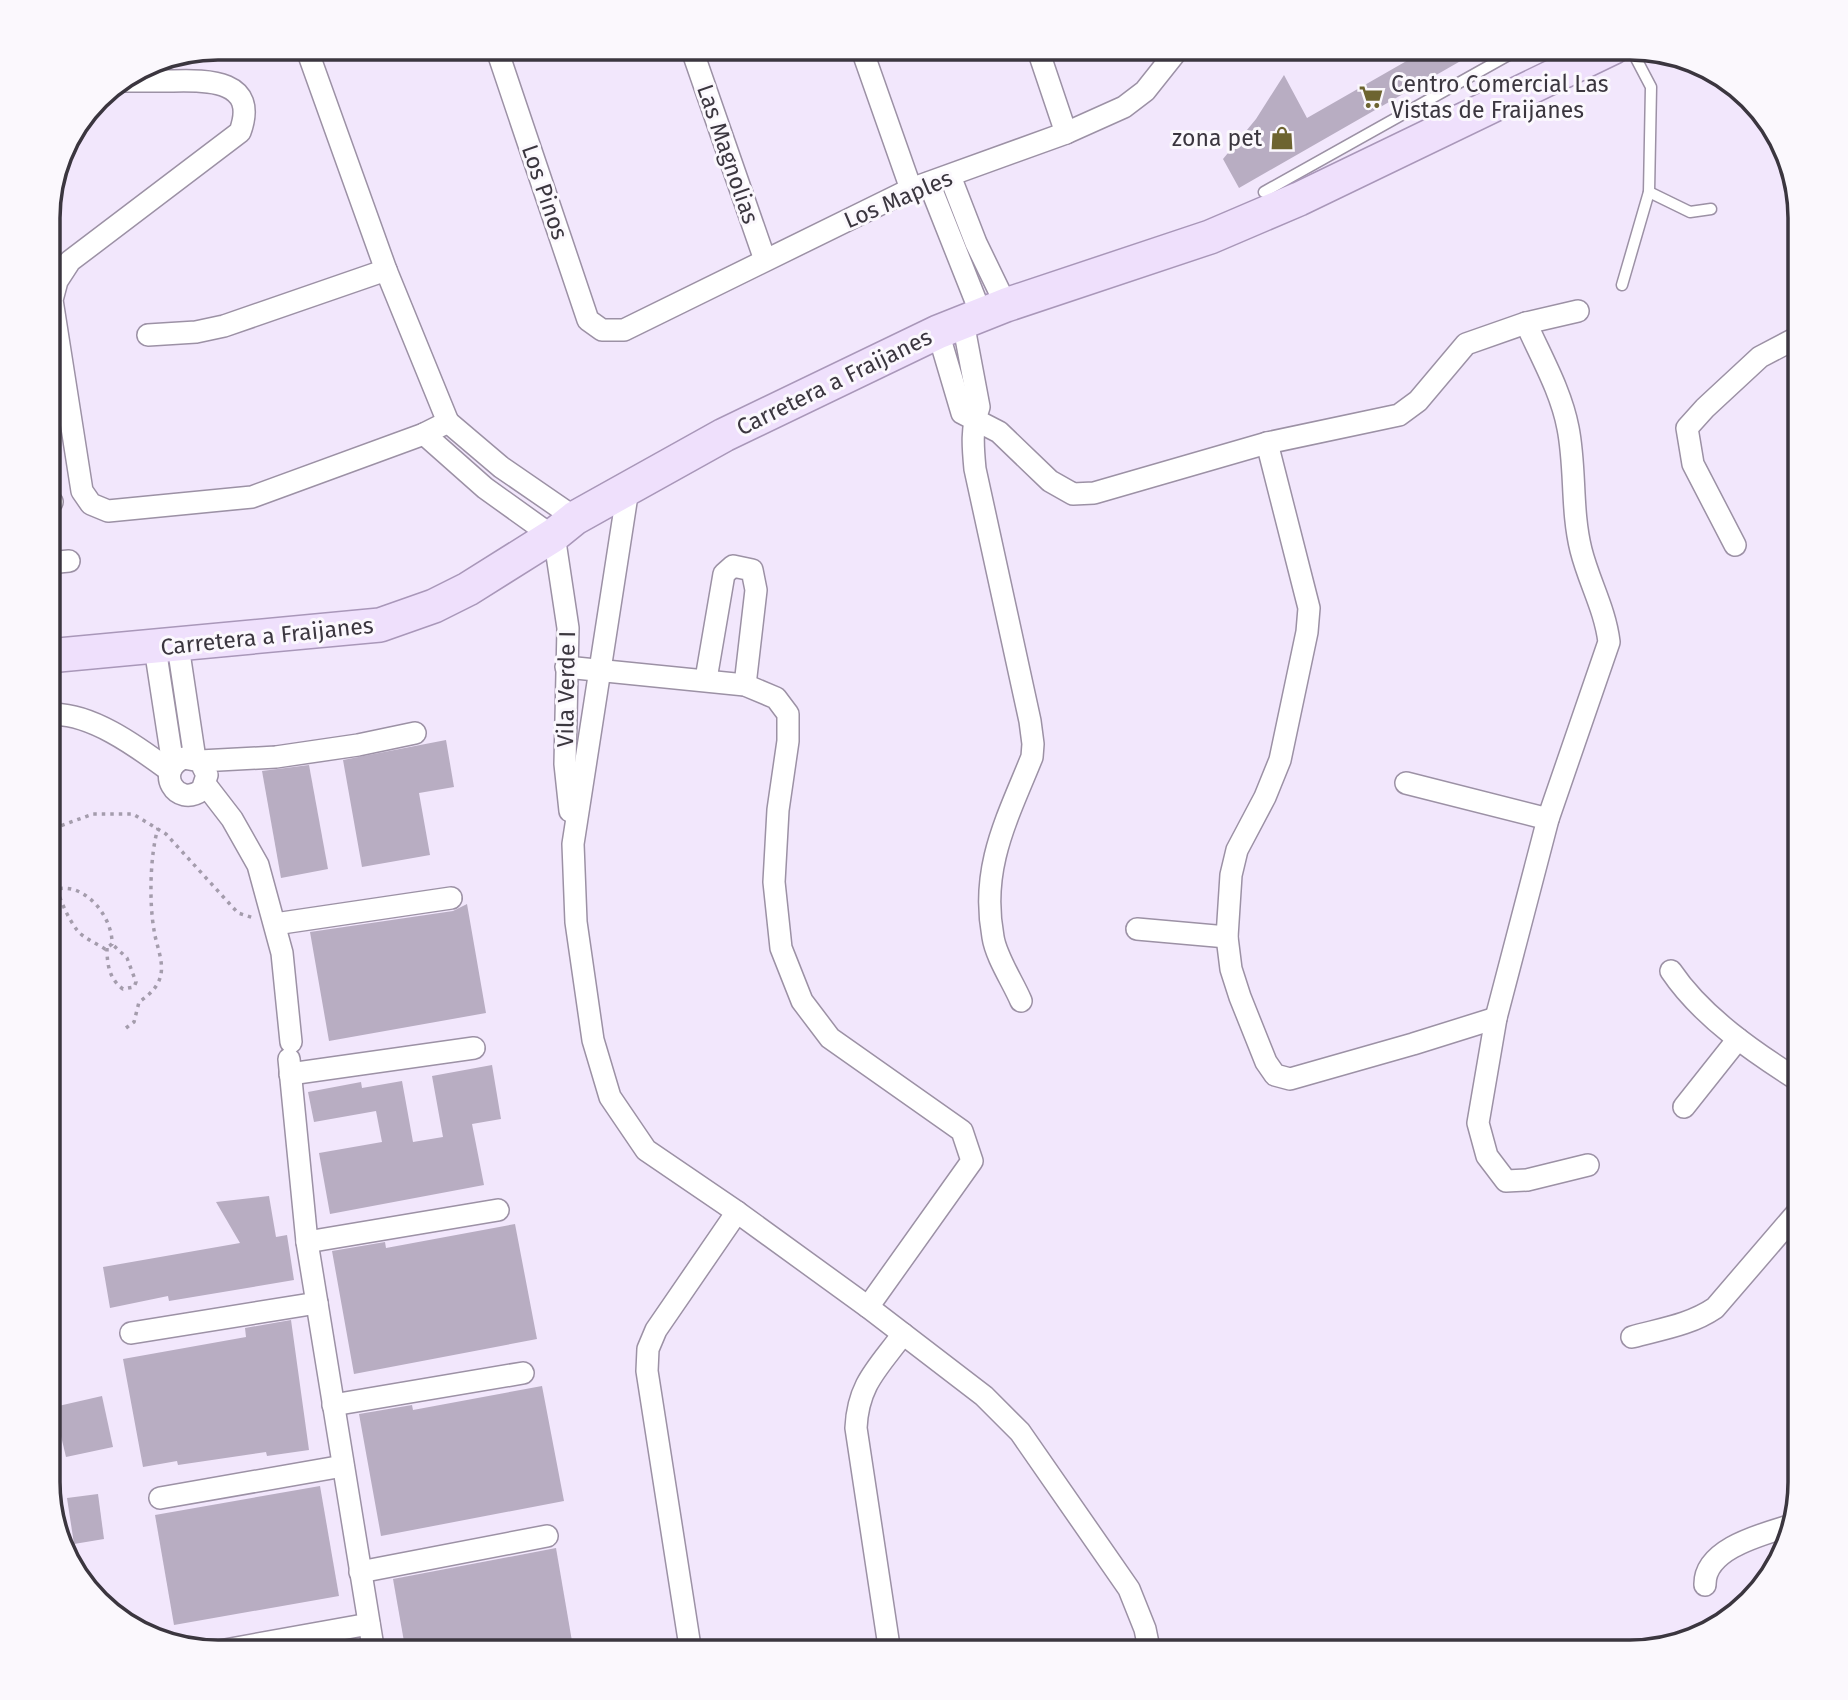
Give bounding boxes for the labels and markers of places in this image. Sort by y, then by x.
place label: Centro Comercial Las Vistas de Fraijanes [1391,70,1609,124]
supermarket icon: Centro Comercial Las Vistas de Fraijanes [1357,83,1385,111]
place label: zona pet [1172,124,1263,152]
shop icon: zona pet [1268,124,1296,152]

